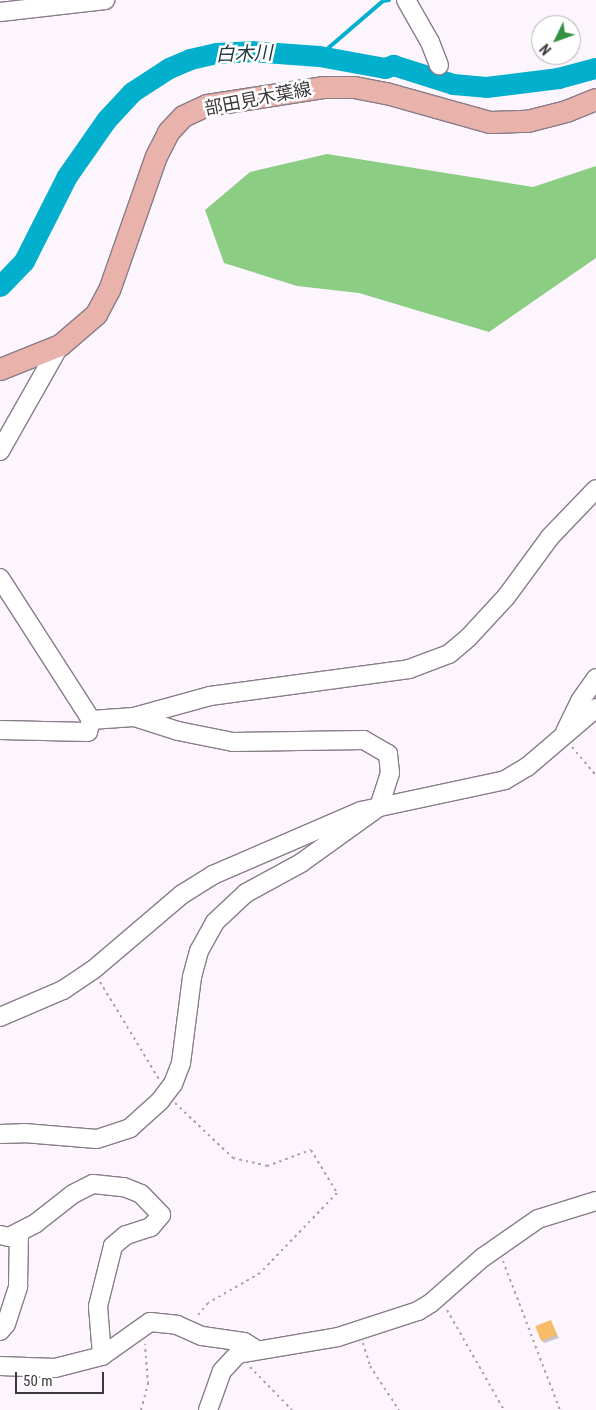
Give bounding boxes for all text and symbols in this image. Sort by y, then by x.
north arrow [531,15,581,65]
text: N [537,41,554,58]
water label: 白木川 [215,42,273,66]
street label: 部田見木葉線 [203,78,313,120]
scale bar [18,1362,106,1394]
text: 50 m [23,1372,53,1390]

